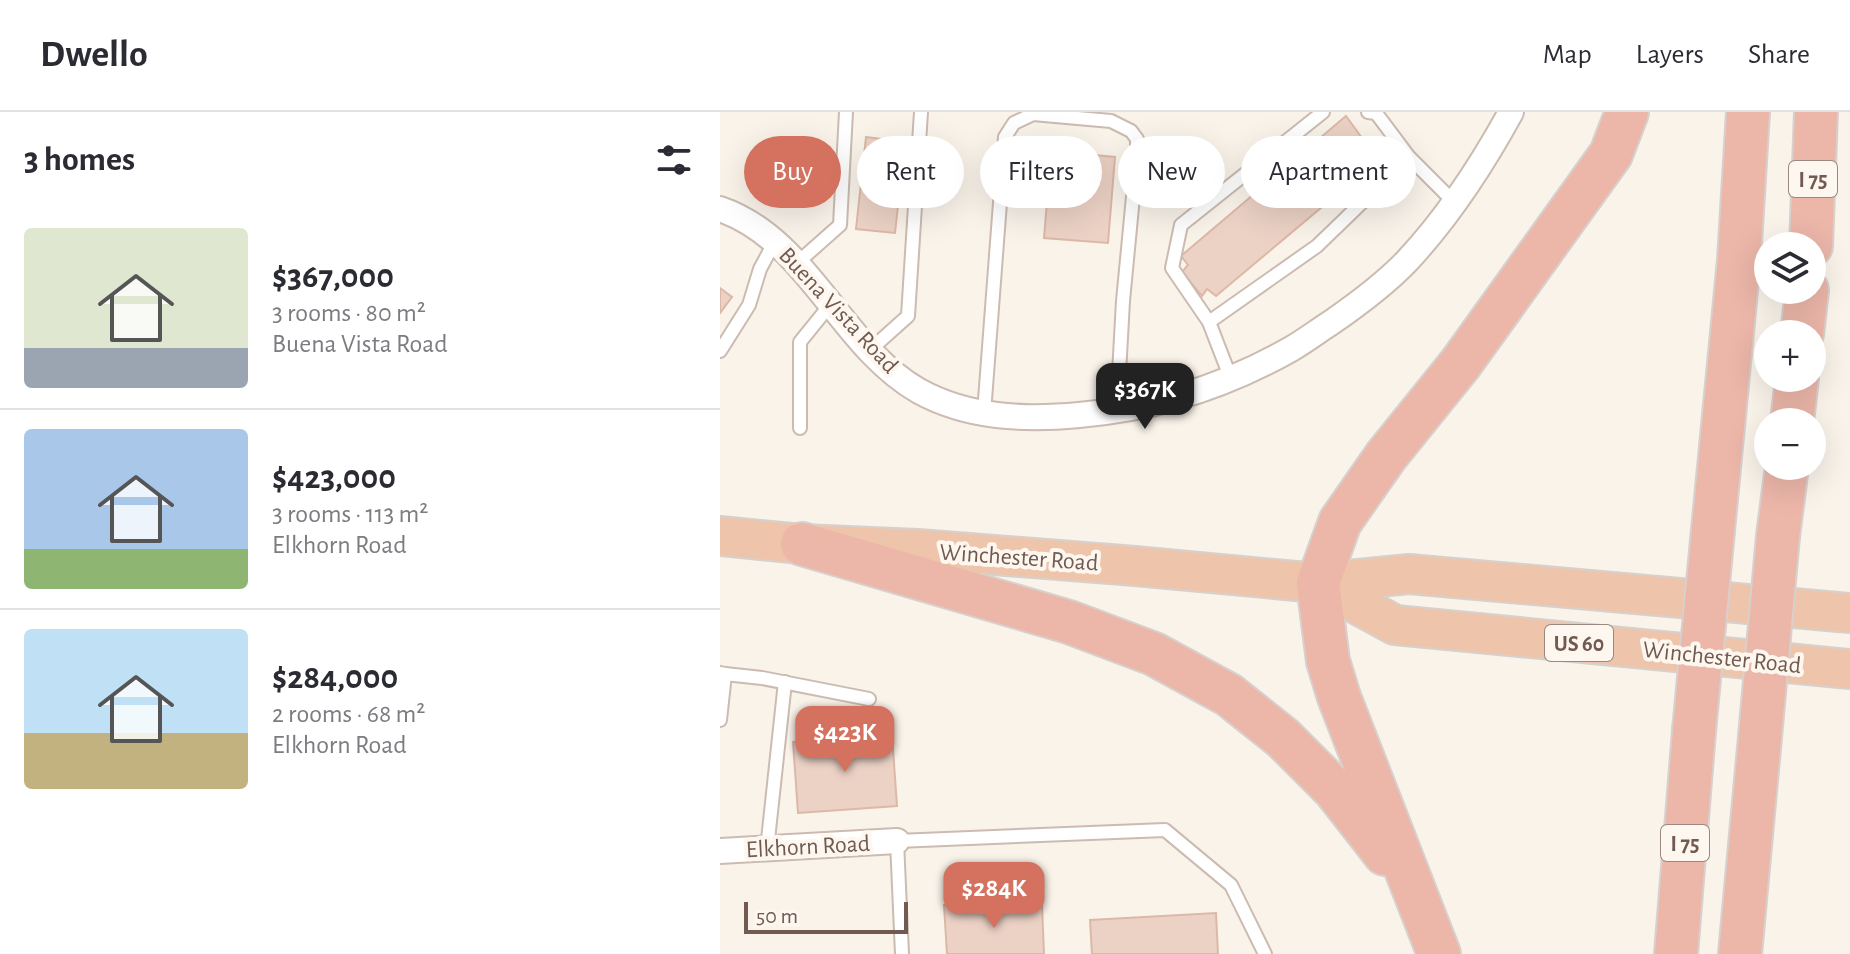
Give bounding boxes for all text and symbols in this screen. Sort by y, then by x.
text: Dwello [40,36,148,74]
text: Map [1543,41,1592,69]
text: Layers [1636,41,1704,69]
text: Share [1748,41,1810,69]
chip: Buy [744,136,841,208]
chip: Rent [857,136,964,208]
chip: Filters [980,136,1102,208]
chip: New [1118,136,1225,208]
chip: Apartment [1241,136,1416,208]
icon: filters [652,138,696,182]
text: 3 homes [24,143,135,177]
road number: I 75 [1789,161,1837,197]
map controls [1754,232,1826,480]
button: layers [1754,232,1826,304]
street label: Buena Vista Road [774,243,902,378]
icon: home [88,260,184,356]
text: $367,000 [272,260,394,294]
text: 3 rooms · 80 m² [272,300,426,326]
button: + [1754,320,1826,392]
text: Buena Vista Road [272,331,448,357]
pin: $367K [1089,363,1201,431]
text: $367K [1114,376,1176,402]
button: − [1754,408,1826,480]
icon: home [88,461,184,557]
text: $423,000 [272,461,396,495]
text: 3 rooms · 113 m² [272,501,428,527]
text: Elkhorn Road [272,532,407,558]
street label: Winchester Road [939,540,1099,576]
road number: US 60 [1545,625,1613,661]
street label: Winchester Road [1642,638,1802,678]
icon: home [88,661,184,757]
text: $284,000 [272,661,398,695]
text: 2 rooms · 68 m² [272,701,425,727]
pin: $423K [789,706,901,774]
text: $423K [813,719,877,745]
text: Elkhorn Road [272,732,407,758]
road number: I 75 [1661,825,1709,861]
street label: Elkhorn Road [745,832,871,862]
pin: $284K [938,862,1050,930]
text: $284K [961,875,1027,901]
scale bar [744,898,908,934]
text: 50 m [756,905,798,927]

